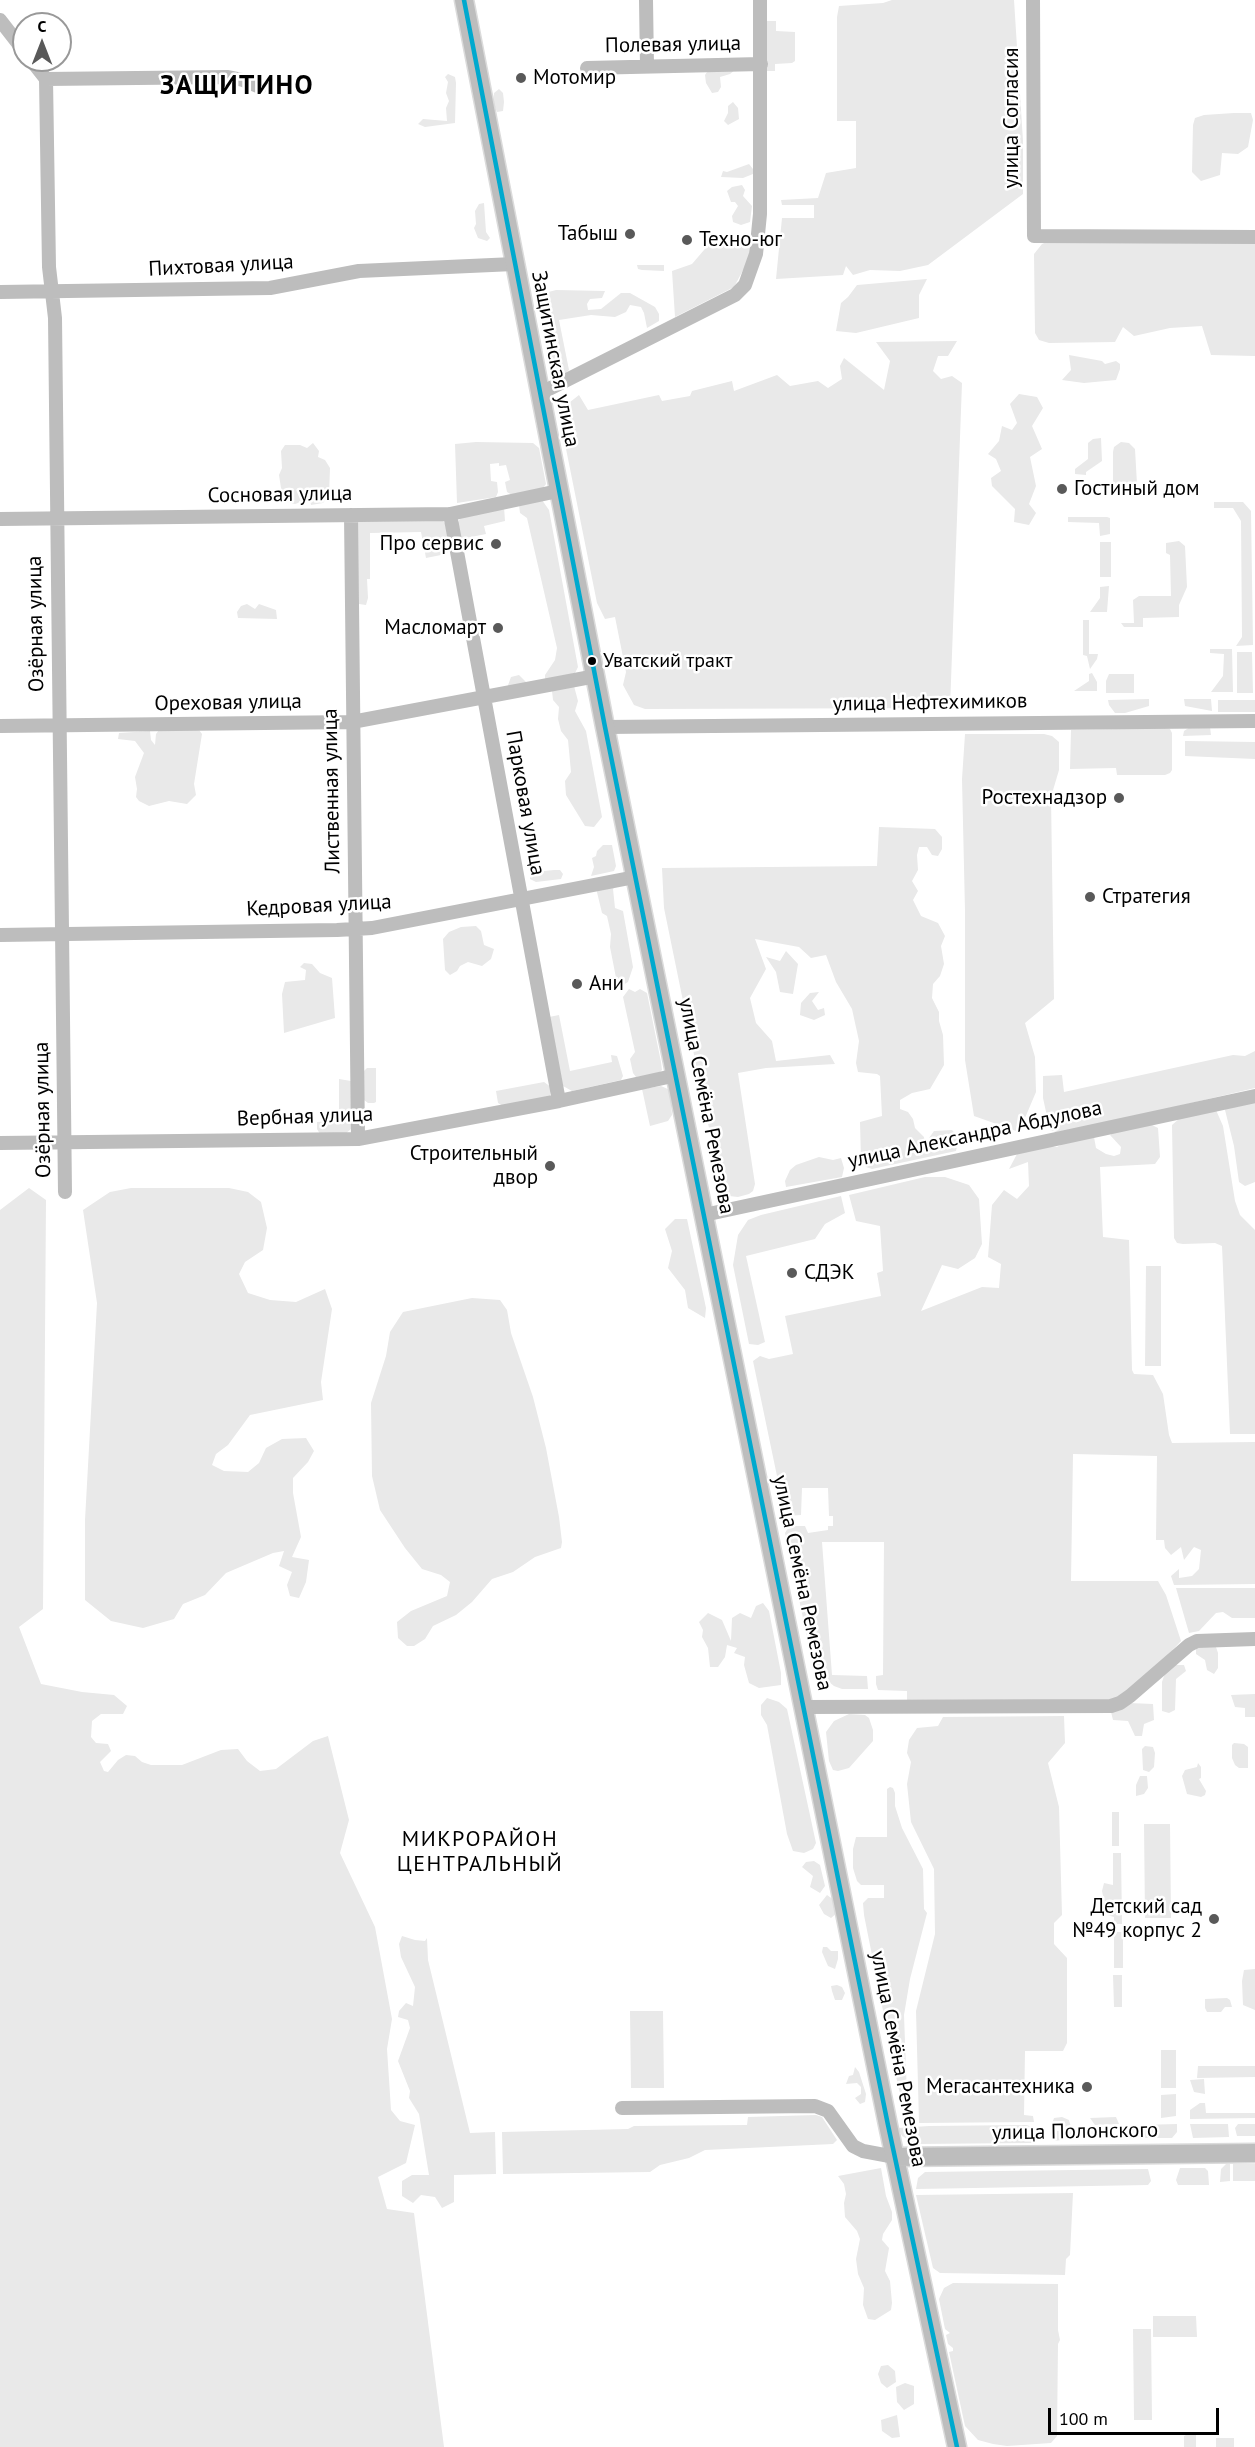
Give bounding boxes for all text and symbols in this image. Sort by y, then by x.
north arrow [12,12,72,72]
text: С [38,16,46,36]
street label: Полевая улица [605,31,741,59]
street label: улица Согласия [999,48,1025,188]
place label: Мотомир [533,65,616,91]
district label: ЗАЩИТИНО [160,70,314,102]
marker: Мотомир [514,71,528,85]
place label: Табыш [558,221,618,247]
marker: Табыш [623,227,637,241]
place label: Техно-юг [699,227,782,253]
marker: Техно-юг [680,233,694,247]
street label: Пихтовая улица [148,250,294,282]
street label: Защитинская улица [526,269,584,449]
place label: Гостиный дом [1074,476,1200,502]
street label: Сосновая улица [208,481,352,509]
marker: Гостиный дом [1055,482,1069,496]
place label: Про сервис [380,531,484,557]
marker: Про сервис [489,537,503,551]
street label: Озёрная улица [22,556,50,692]
place label: Масломарт [384,615,486,641]
marker: Масломарт [491,621,505,635]
place label: Уватский тракт [603,649,733,673]
marker: Уватский тракт [586,655,598,667]
street label: Ореховая улица [154,689,302,717]
street label: улица Нефтехимиков [832,689,1028,717]
street label: Лиственная улица [318,708,346,874]
street label: Парковая улица [500,729,550,877]
place label: Ростехнадзор [982,785,1107,811]
marker: Ростехнадзор [1112,791,1126,805]
place label: Стратегия [1102,884,1191,910]
street label: Кедровая улица [246,890,392,922]
marker: Стратегия [1083,890,1097,904]
place label: Ани [589,971,624,997]
marker: Ани [570,977,584,991]
street label: улица Семёна Ремезова [673,996,739,1216]
street label: Озёрная улица [29,1042,57,1178]
street label: улица Александра Абдулова [846,1096,1104,1174]
street label: Вербная улица [236,1102,374,1132]
place label: Строительный двор [410,1141,538,1191]
marker: Строительный двор [543,1159,557,1173]
place label: СДЭК [804,1260,855,1286]
marker: СДЭК [785,1266,799,1280]
street label: улица Семёна Ремезова [767,1473,837,1693]
district label: МИКРОРАЙОН ЦЕНТРАЛЬНЫЙ [397,1827,563,1879]
place label: Детский сад №49 корпус 2 [1072,1894,1202,1944]
marker: Детский сад №49 корпус 2 [1207,1912,1221,1926]
street label: улица Семёна Ремезова [865,1949,931,2169]
place label: Мегасантехника [926,2074,1075,2100]
marker: Мегасантехника [1080,2080,1094,2094]
street label: улица Полонского [992,2118,1158,2146]
scale bar [1051,2396,1222,2434]
text: 100 m [1059,2407,1108,2430]

